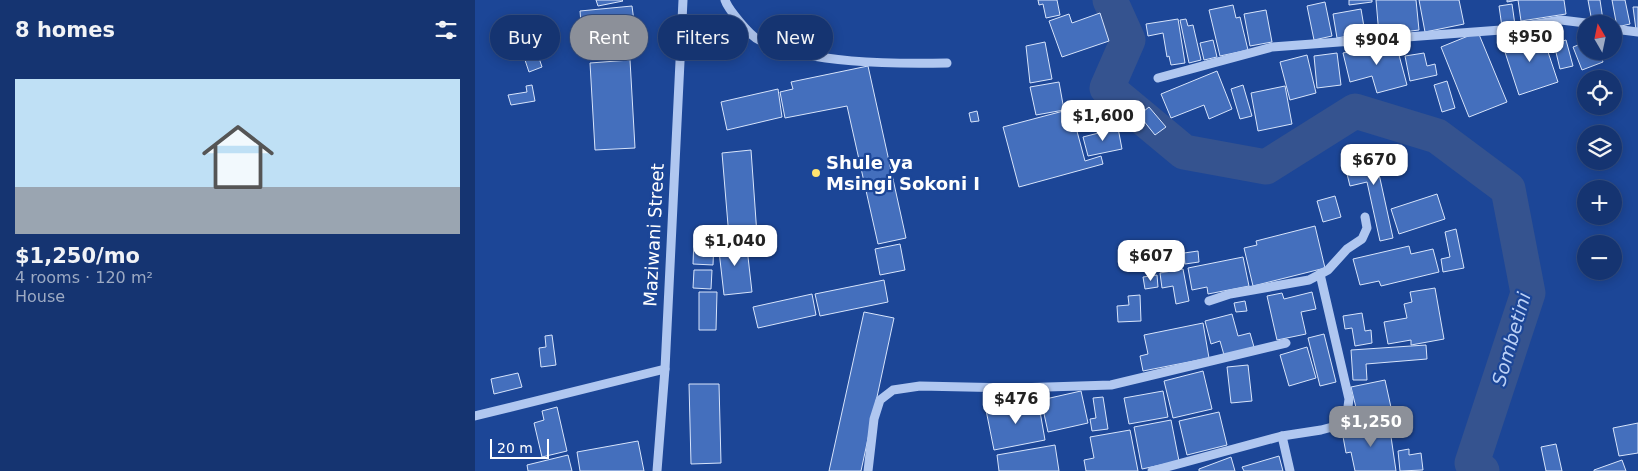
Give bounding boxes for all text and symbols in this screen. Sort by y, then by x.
chip: Buy [490,15,560,60]
chip: Rent [570,15,648,60]
chip: Filters [658,15,748,60]
chip: New [758,15,833,60]
north arrow [1577,15,1623,60]
map controls [1577,15,1622,280]
icon: filters [432,16,460,44]
text: 8 homes [15,18,115,42]
pin: $950 [1500,20,1560,63]
pin: $904 [1347,23,1407,66]
text: $950 [1508,27,1552,46]
text: $904 [1355,30,1399,49]
button: locate [1577,70,1622,115]
pin: $1,600 [1062,100,1144,142]
text: $1,600 [1072,106,1134,125]
icon: home [193,112,283,202]
button: layers [1577,125,1622,170]
pin: $670 [1344,144,1404,186]
text: $670 [1352,150,1396,169]
place label: Shule ya Msingi Sokoni I [826,152,980,194]
street label: Maziwani Street [639,163,668,307]
marker: Shule ya Msingi Sokoni I [810,167,822,179]
button: + [1577,180,1622,225]
pin: $1,040 [694,224,776,267]
text: $1,040 [704,231,766,250]
button: − [1577,235,1622,280]
pin: $607 [1121,240,1181,282]
text: $1,250/mo [15,244,140,268]
text: $607 [1129,246,1173,265]
text: 4 rooms · 120 m² [15,268,153,287]
text: House [15,287,65,306]
water label: Sombetini [1487,289,1535,388]
pin: $476 [986,382,1046,425]
text: $476 [994,389,1038,408]
pin: $1,250 [1330,406,1412,448]
text: $1,250 [1340,412,1402,431]
scale bar [490,436,549,459]
text: 20 m [497,440,533,456]

